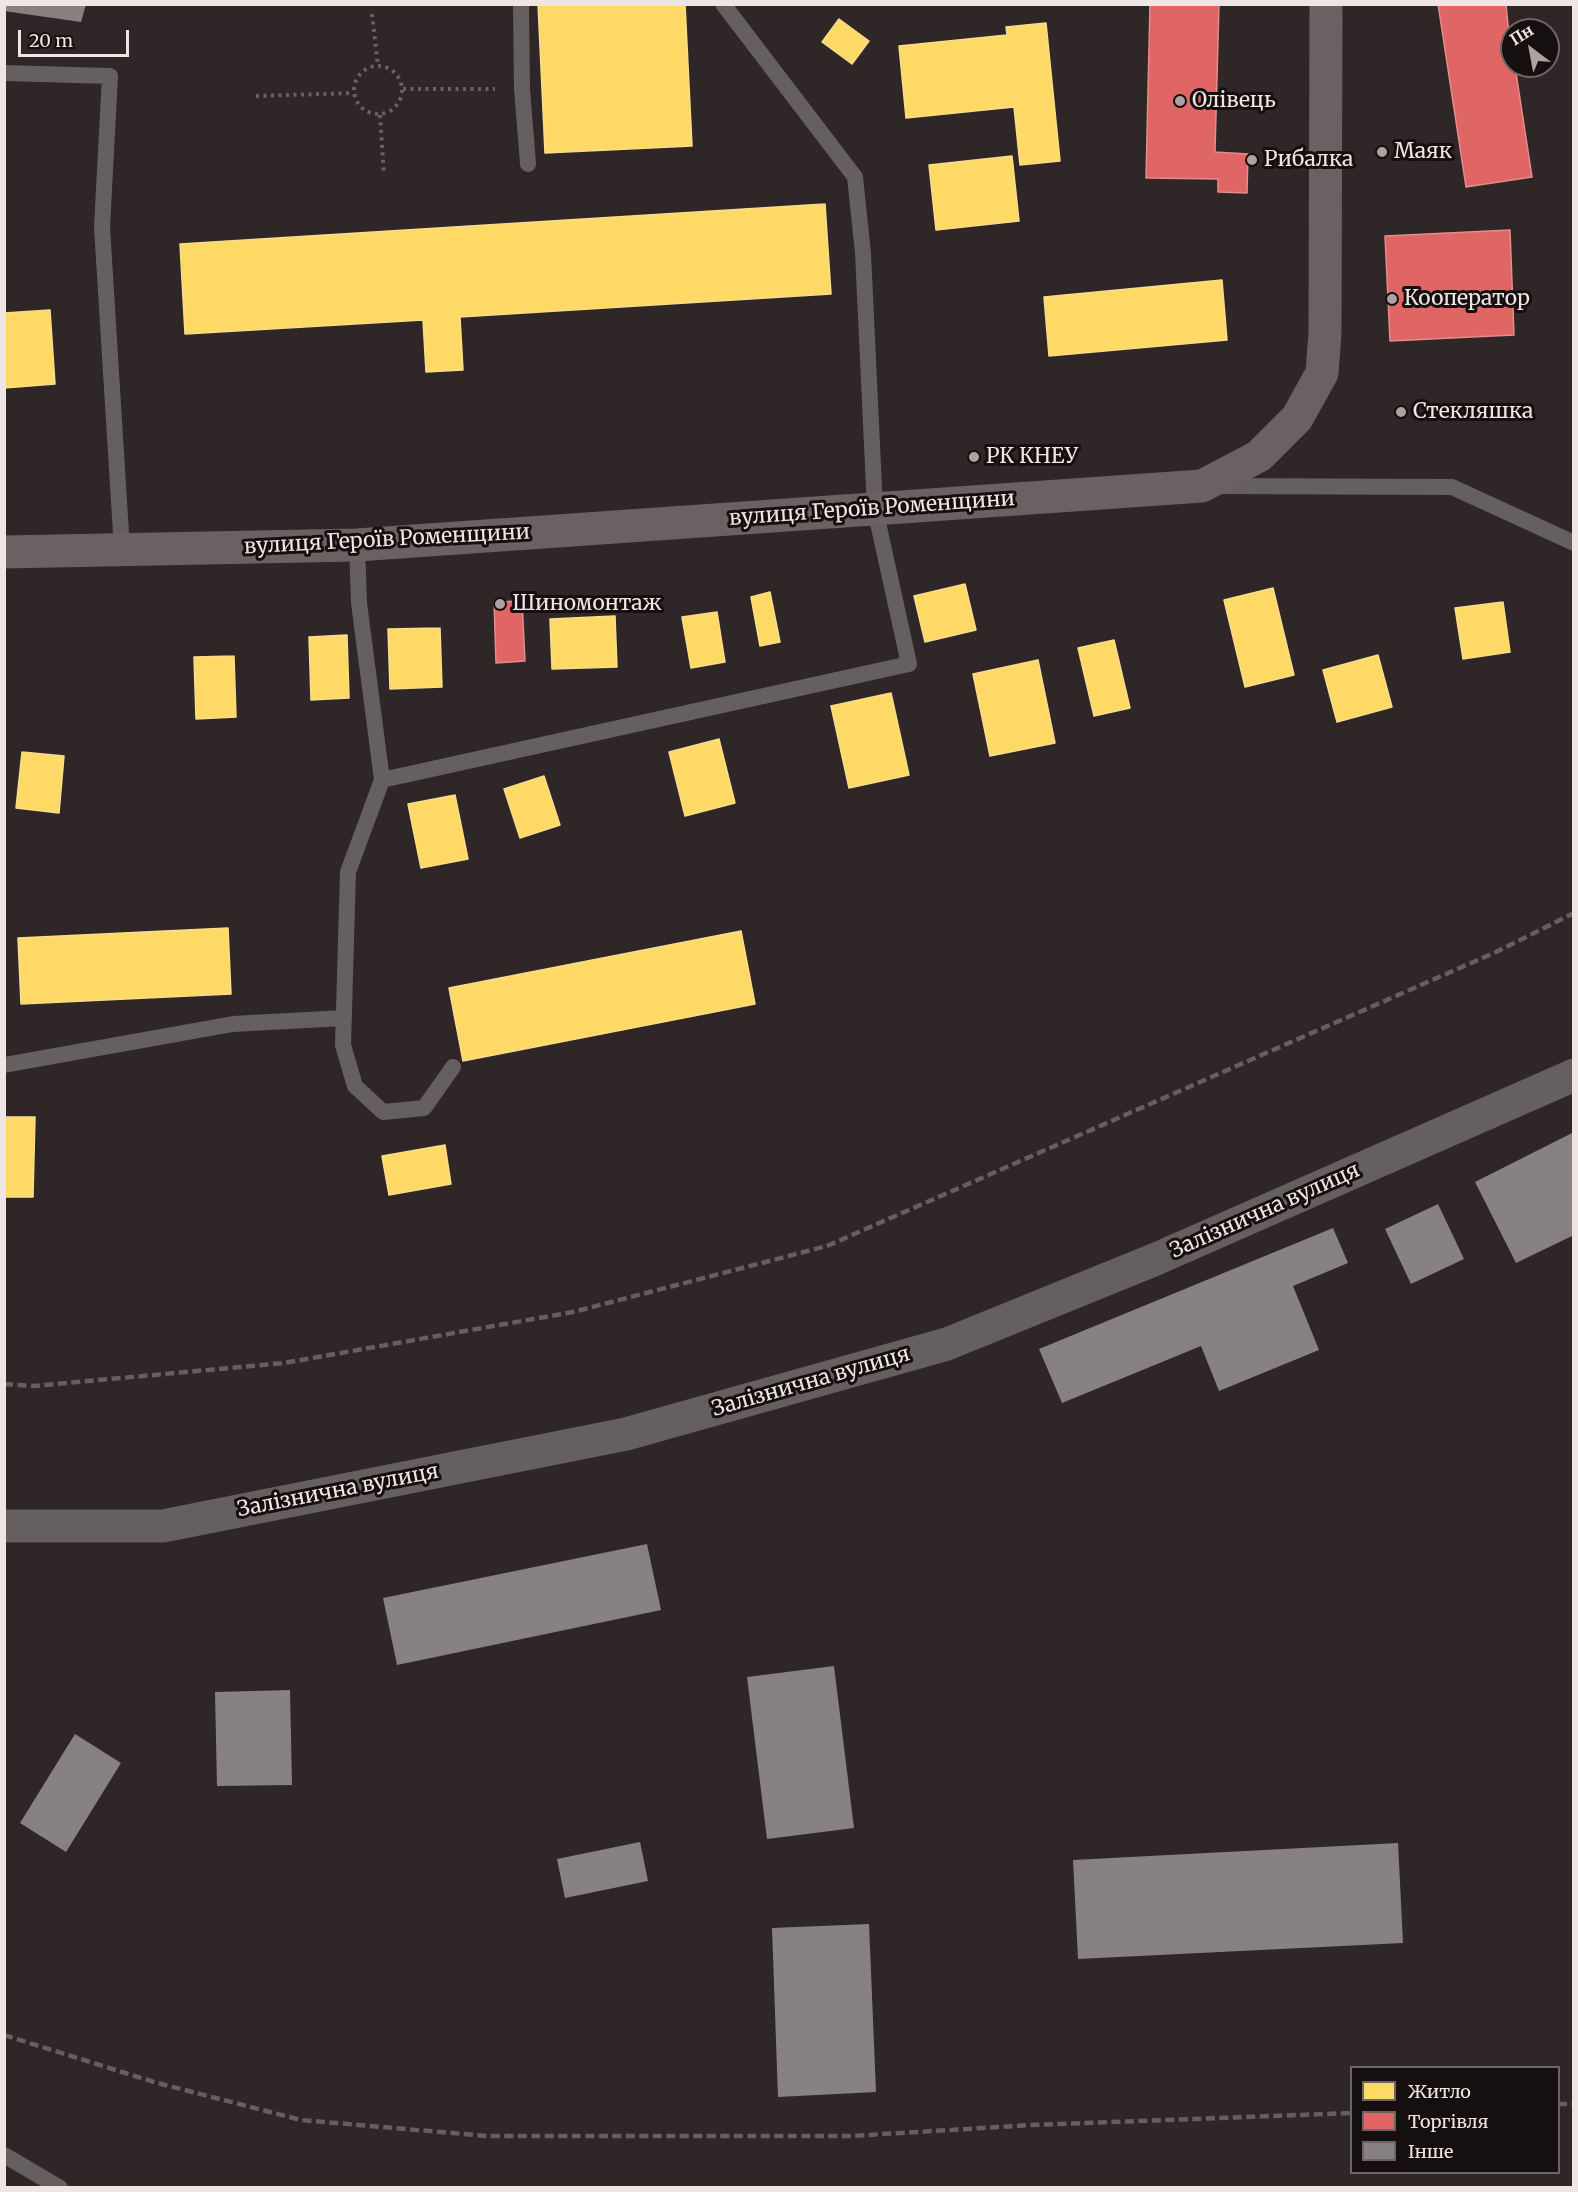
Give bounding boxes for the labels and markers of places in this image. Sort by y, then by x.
place label: Олівець [1192,88,1276,114]
marker: Олівець [1173,94,1187,108]
place label: Маяк [1394,139,1452,165]
marker: Маяк [1375,145,1389,159]
place label: Рибалка [1264,147,1353,173]
marker: Рибалка [1245,153,1259,167]
place label: Кооператор [1404,286,1530,312]
marker: Кооператор [1385,292,1399,306]
place label: Стекляшка [1413,399,1533,425]
marker: Стекляшка [1394,405,1408,419]
place label: РК КНЕУ [986,444,1078,470]
marker: РК КНЕУ [967,450,981,464]
place label: Шиномонтаж [512,591,662,617]
marker: Шиномонтаж [493,597,507,611]

